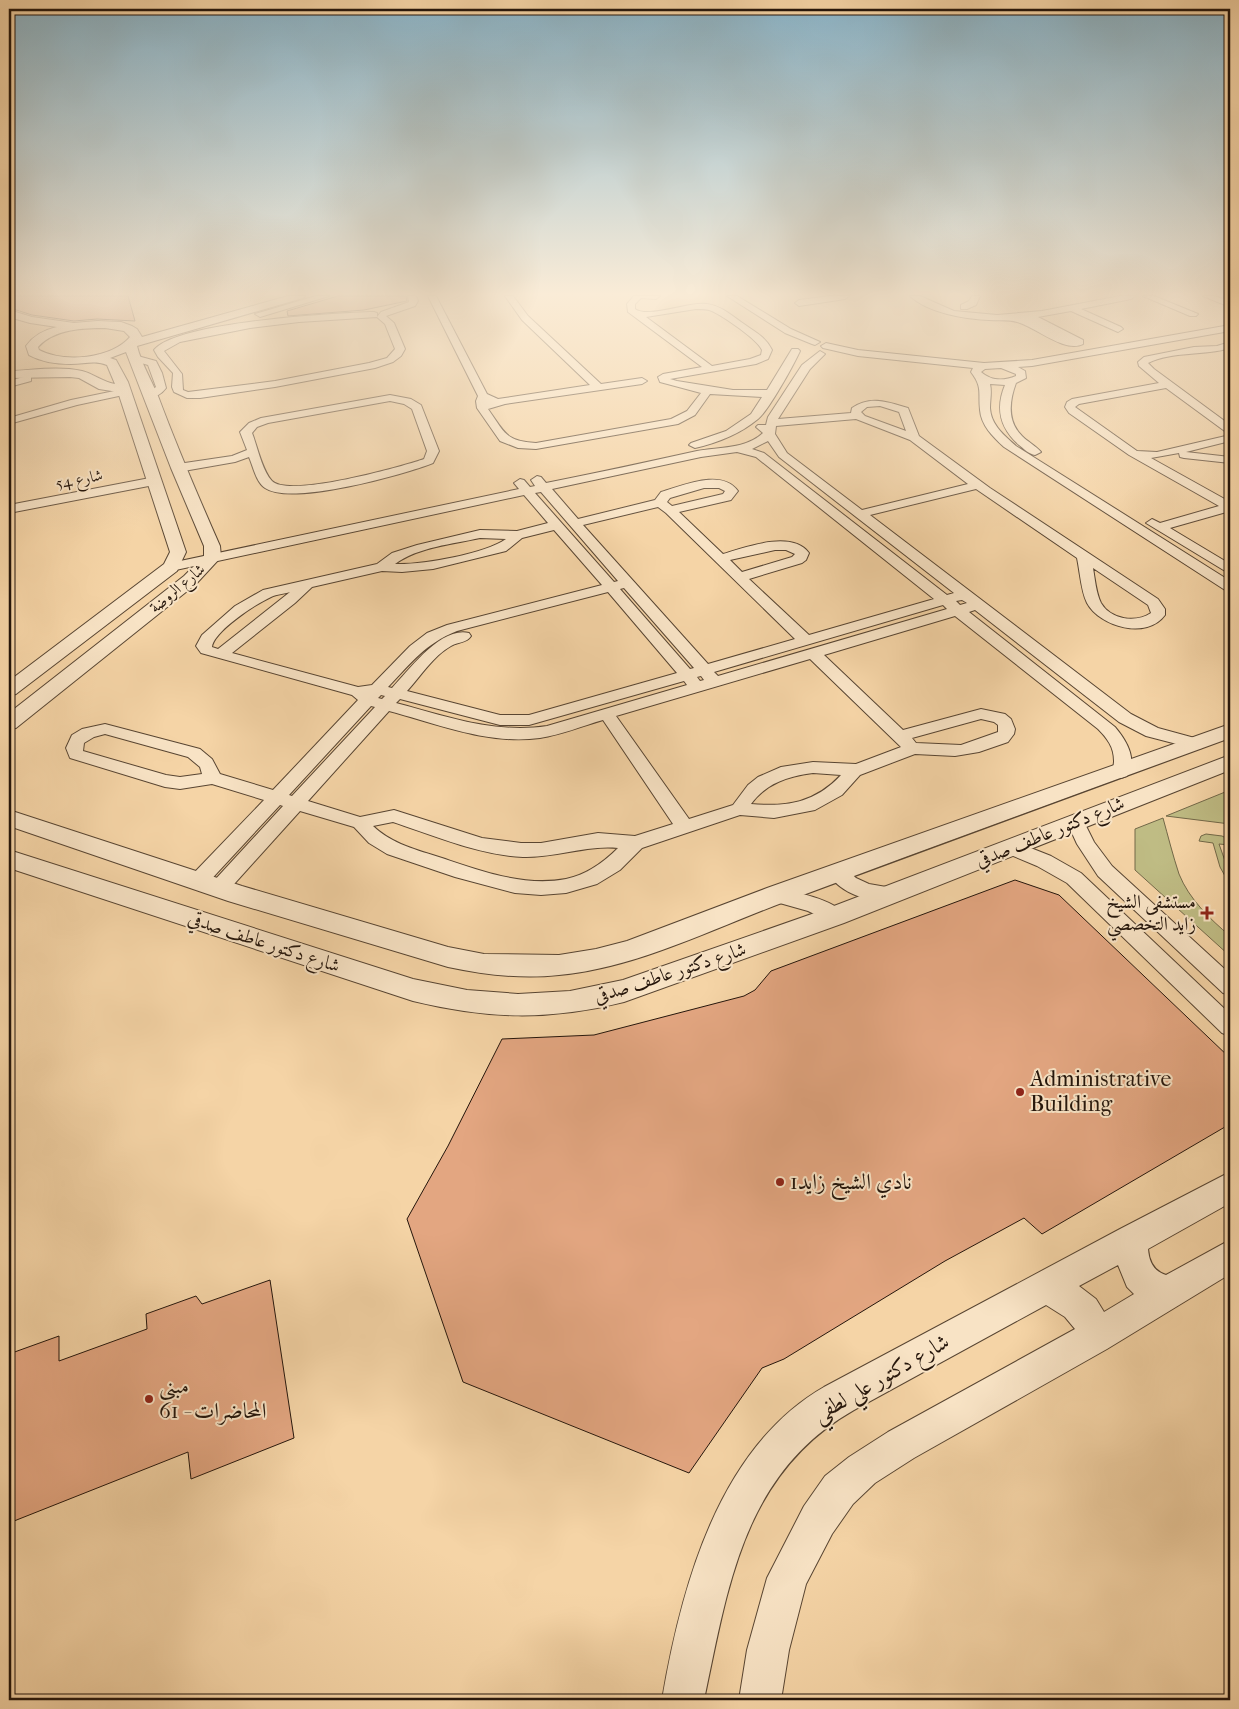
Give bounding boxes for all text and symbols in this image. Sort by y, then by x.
street label: شارع 54 [54,465,105,497]
street label: شارع الروضة [145,559,211,620]
street label: شارع دكتور عاطف صدقي [972,792,1129,876]
place label: مستشفى الشيخ زايد التخصصي [1106,891,1196,941]
marker: مستشفى الشيخ زايد التخصصي [1200,906,1214,920]
street label: شارع دكتور عاطف صدقي [184,907,343,981]
street label: شارع دكتور عاطف صدقي [591,938,750,1012]
place label: Administrative Building [1029,1066,1171,1117]
marker: Administrative Building [1014,1086,1026,1098]
place label: نادي الشيخ زايد1 [790,1169,912,1201]
marker: نادي الشيخ زايد1 [774,1176,786,1188]
street label: شارع دكتور علي لطفي [808,1328,958,1435]
place label: مبنى المحاضرات - 61 [159,1373,267,1425]
marker: مبنى المحاضرات - 61 [143,1393,155,1405]

